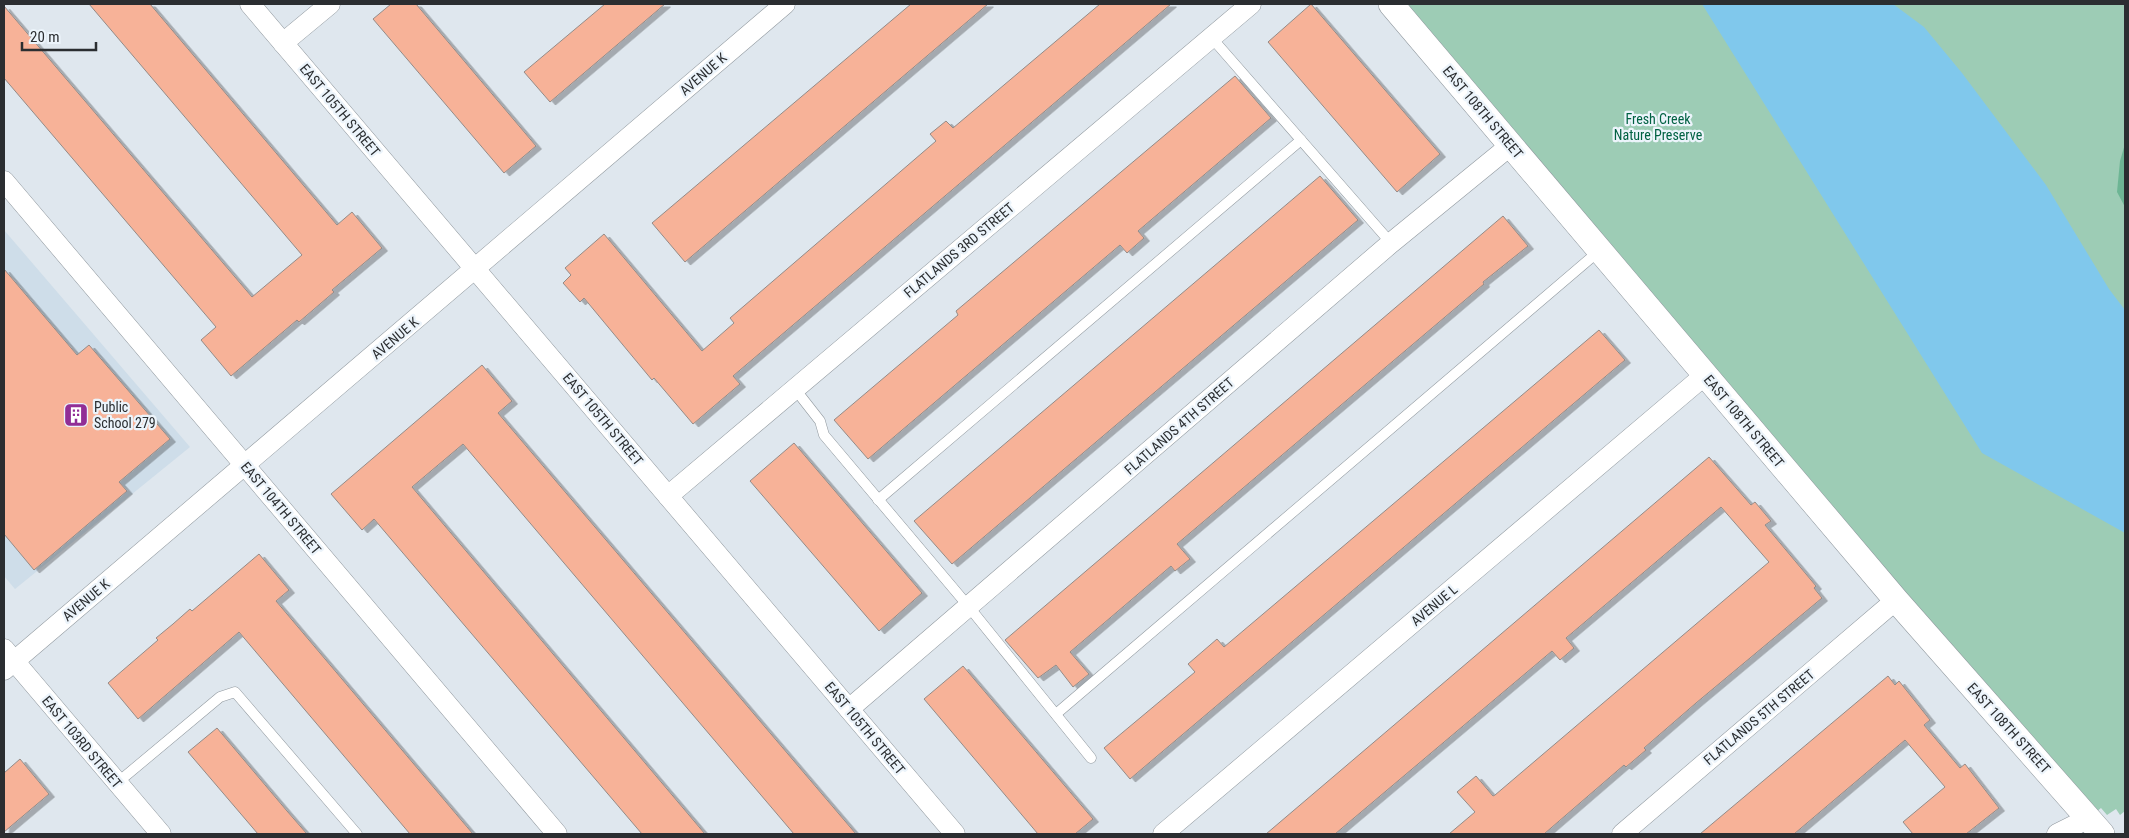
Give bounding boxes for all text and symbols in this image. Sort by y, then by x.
scale bar [22,20,96,52]
text: 20 m [30,28,60,46]
street label: AVENUE K [676,49,730,99]
street label: EAST 105TH STREET [297,61,383,159]
street label: EAST 108TH STREET [1440,63,1526,161]
park label: Fresh Creek Nature Preserve [1614,111,1703,143]
street label: FLATLANDS 3RD STREET [901,199,1017,301]
street label: AVENUE K [368,313,422,362]
street label: EAST 105TH STREET [560,370,646,468]
street label: EAST 108TH STREET [1701,372,1787,470]
street label: FLATLANDS 4TH STREET [1121,374,1237,478]
place label: Public School 279 [94,399,156,431]
building icon: Public School 279 [63,402,89,428]
street label: EAST 104TH STREET [238,459,324,557]
street label: AVENUE K [59,575,113,624]
street label: AVENUE L [1408,581,1461,629]
street label: FLATLANDS 5TH STREET [1700,666,1818,768]
street label: EAST 105TH STREET [822,679,908,777]
street label: EAST 108TH STREET [1964,680,2054,776]
street label: EAST 103RD STREET [39,693,125,791]

